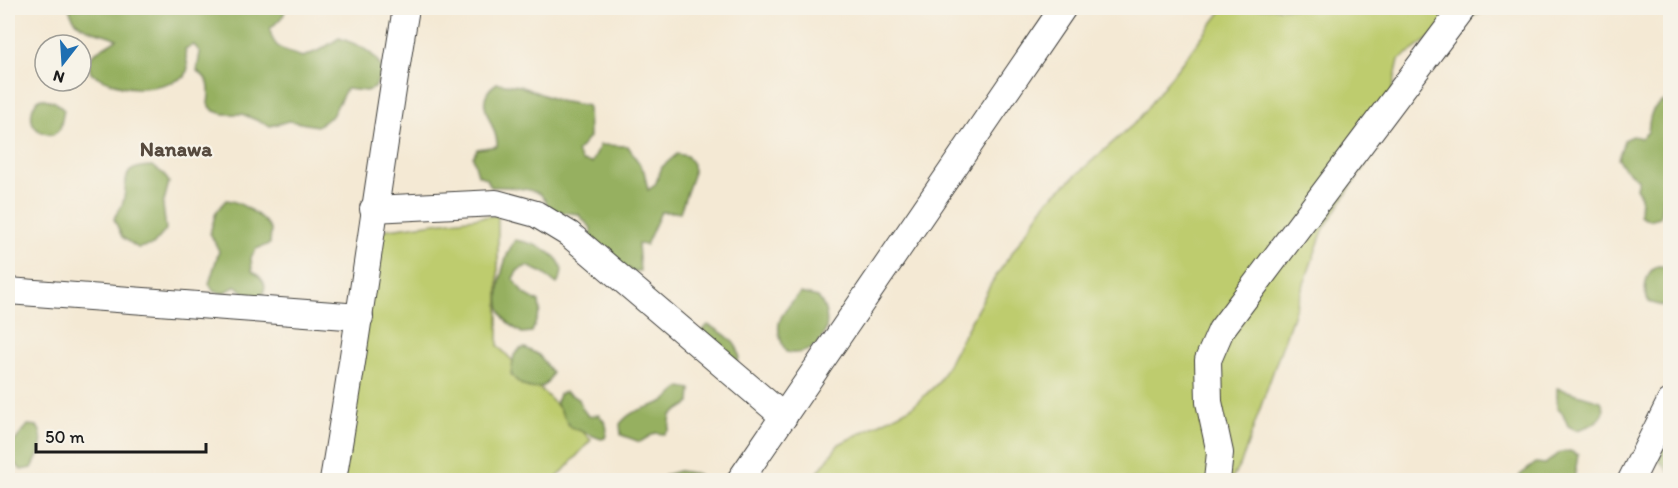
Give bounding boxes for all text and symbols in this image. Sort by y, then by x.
north arrow [33,33,93,93]
text: N [51,66,67,88]
district label: Nanawa [140,136,213,161]
scale bar [36,416,206,454]
text: 50 m [45,426,85,448]

